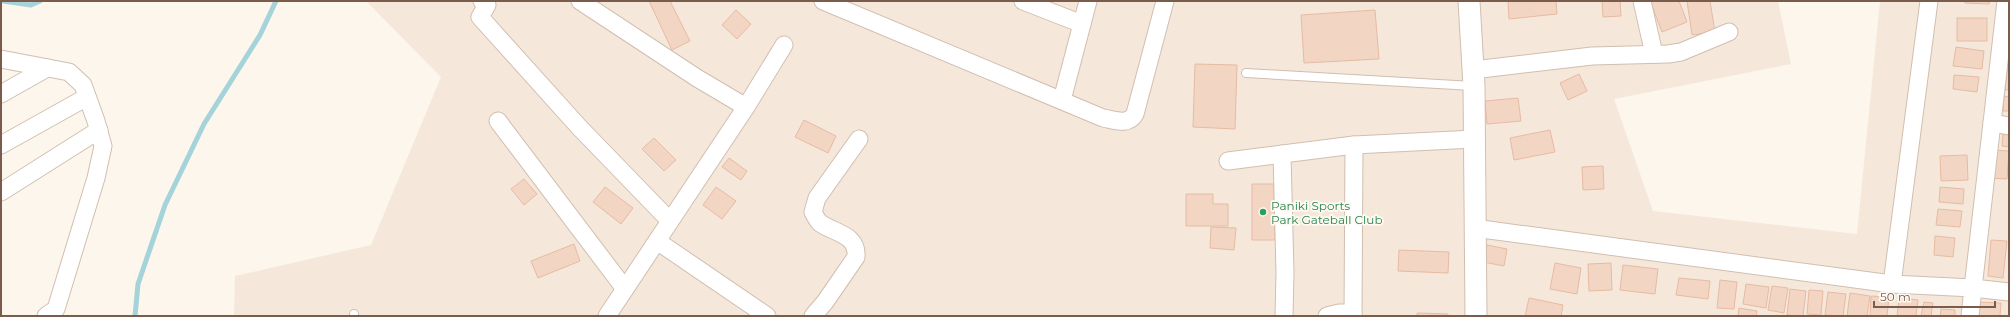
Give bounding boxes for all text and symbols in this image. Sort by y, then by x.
place label: Paniki Sports Park Gateball Club [1271,198,1383,227]
marker: Paniki Sports Park Gateball Club [1258,207,1268,217]
scale bar [1874,283,1995,309]
text: 50 m [1880,289,1911,304]

